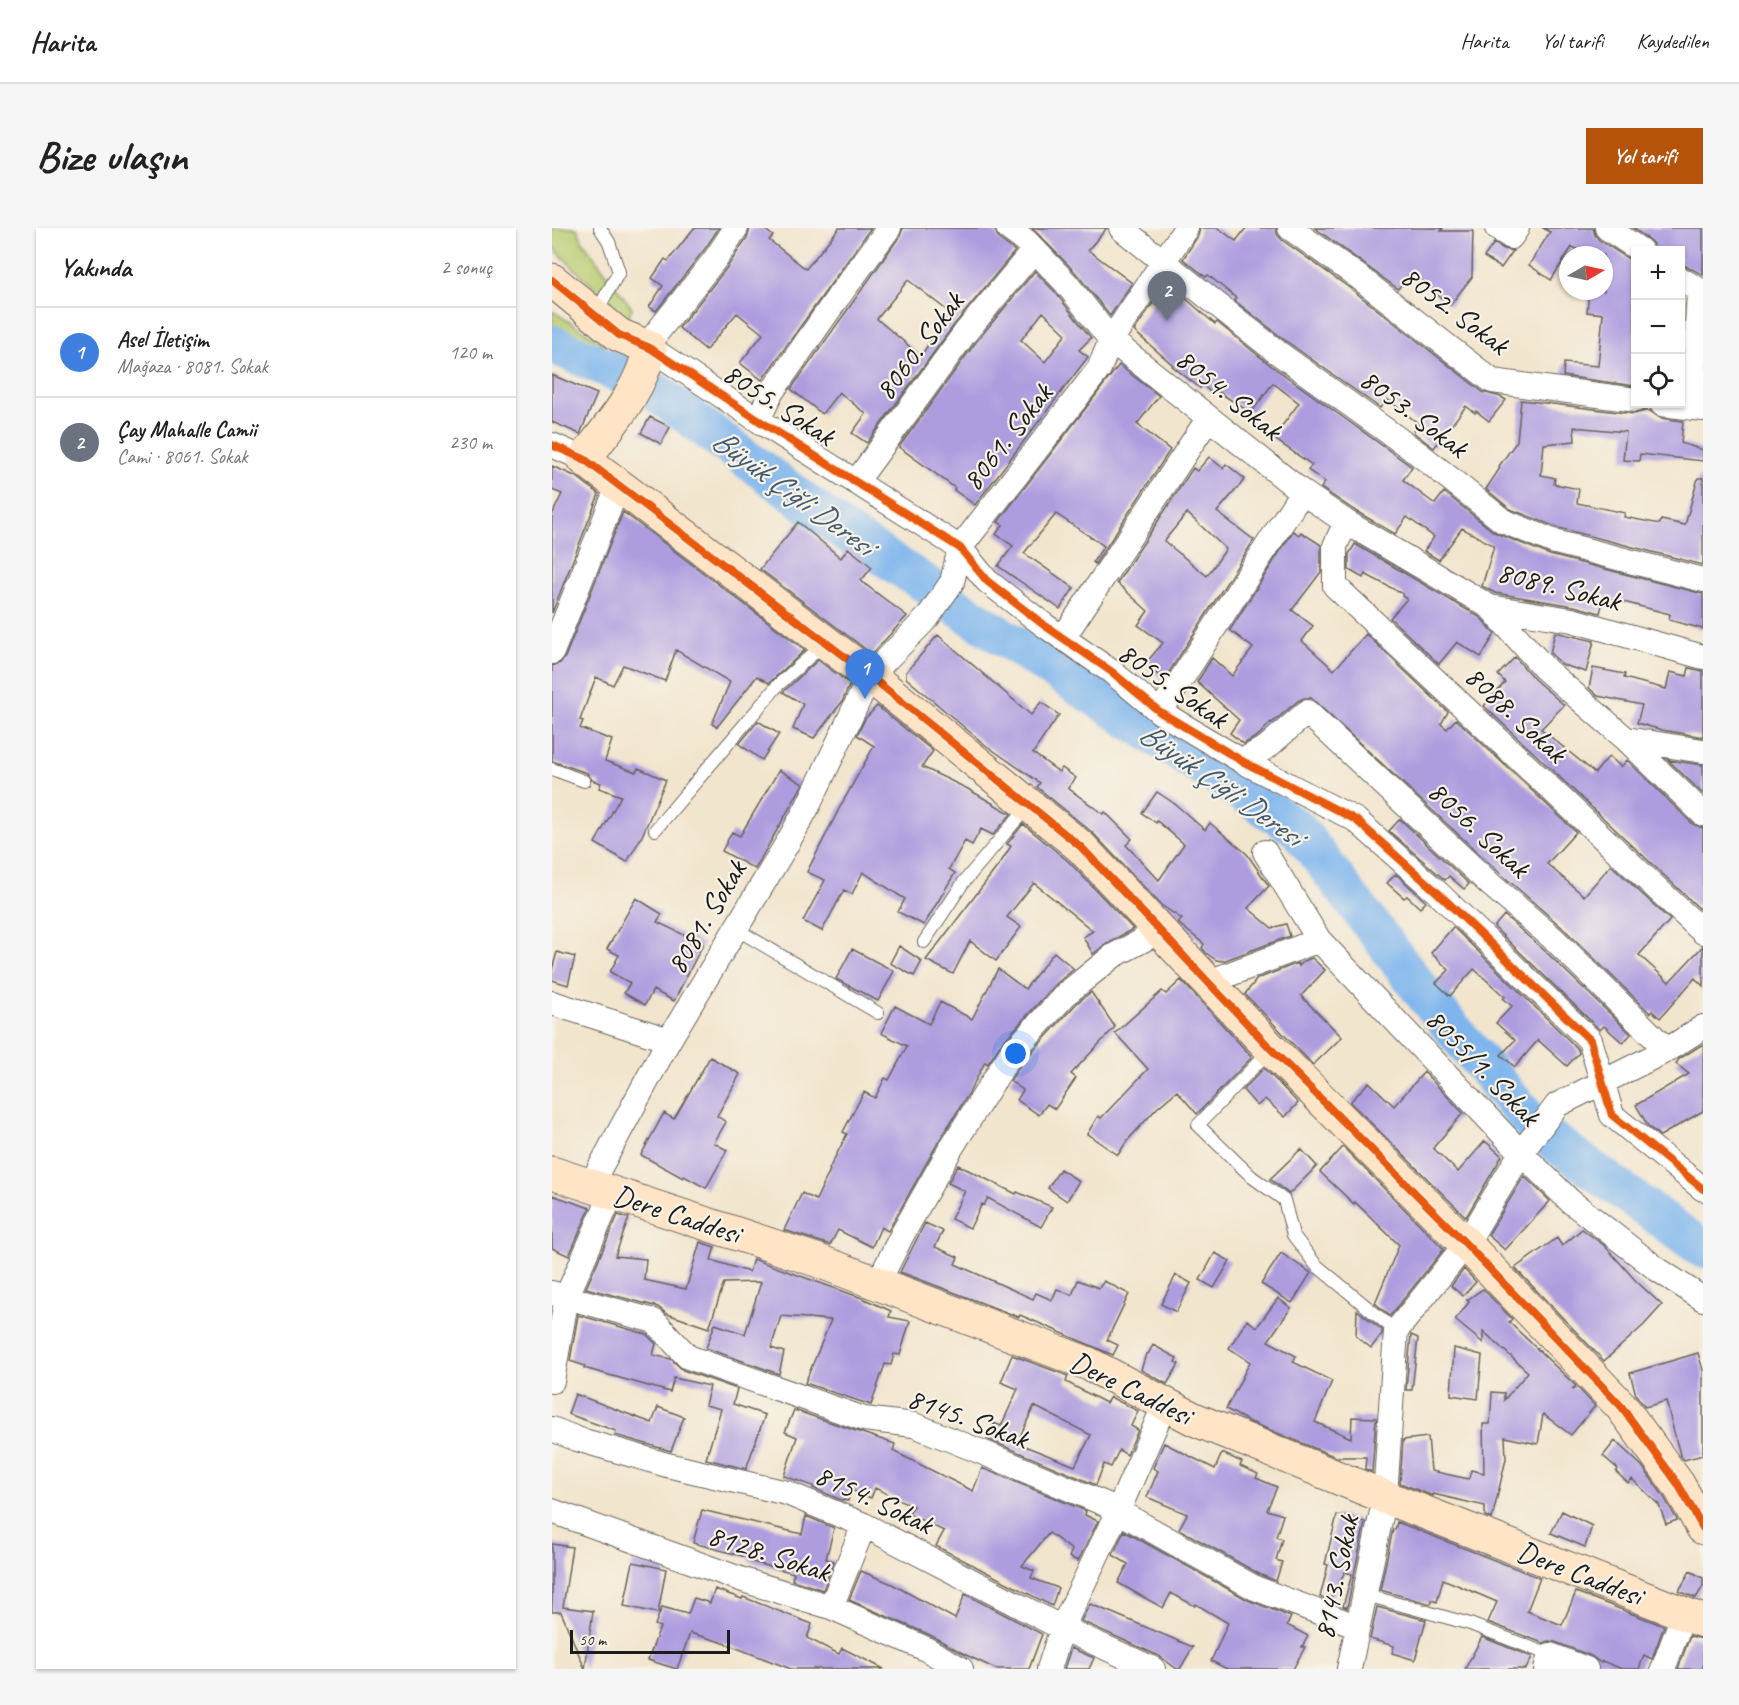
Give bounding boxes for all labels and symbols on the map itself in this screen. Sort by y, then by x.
north arrow [1559,246,1613,300]
street label: 8052. Sokak [1393,257,1518,364]
pin: 2 [1148,272,1186,321]
street label: 8060. Sokak [866,283,973,408]
street label: 8054. Sokak [1168,340,1292,450]
street label: 8055. Sokak [716,354,844,455]
street label: 8053. Sokak [1352,360,1477,467]
street label: 8061. Sokak [953,374,1062,498]
water label: Büyük Çiğli Deresi [704,419,888,569]
street label: 8089. Sokak [1493,552,1627,620]
street label: 8055. Sokak [1110,633,1237,738]
pin: 1 [846,650,884,699]
street label: 8088. Sokak [1457,657,1577,772]
water label: Büyük Çiğli Deresi [1131,713,1317,860]
street label: 8056. Sokak [1420,772,1540,887]
street label: 8081. Sokak [657,851,756,981]
street label: 8055/1. Sokak [1417,1000,1550,1135]
your location [1001,1039,1030,1068]
street label: Dere Caddesi [609,1176,748,1253]
street label: Dere Caddesi [1064,1342,1201,1435]
street label: 8145. Sokak [902,1379,1036,1458]
street label: 8154. Sokak [809,1455,941,1544]
street label: 8143. Sokak [1304,1509,1368,1643]
street label: 8128. Sokak [703,1515,837,1591]
street label: Dere Caddesi [1512,1532,1651,1615]
scale bar [570,1627,730,1654]

